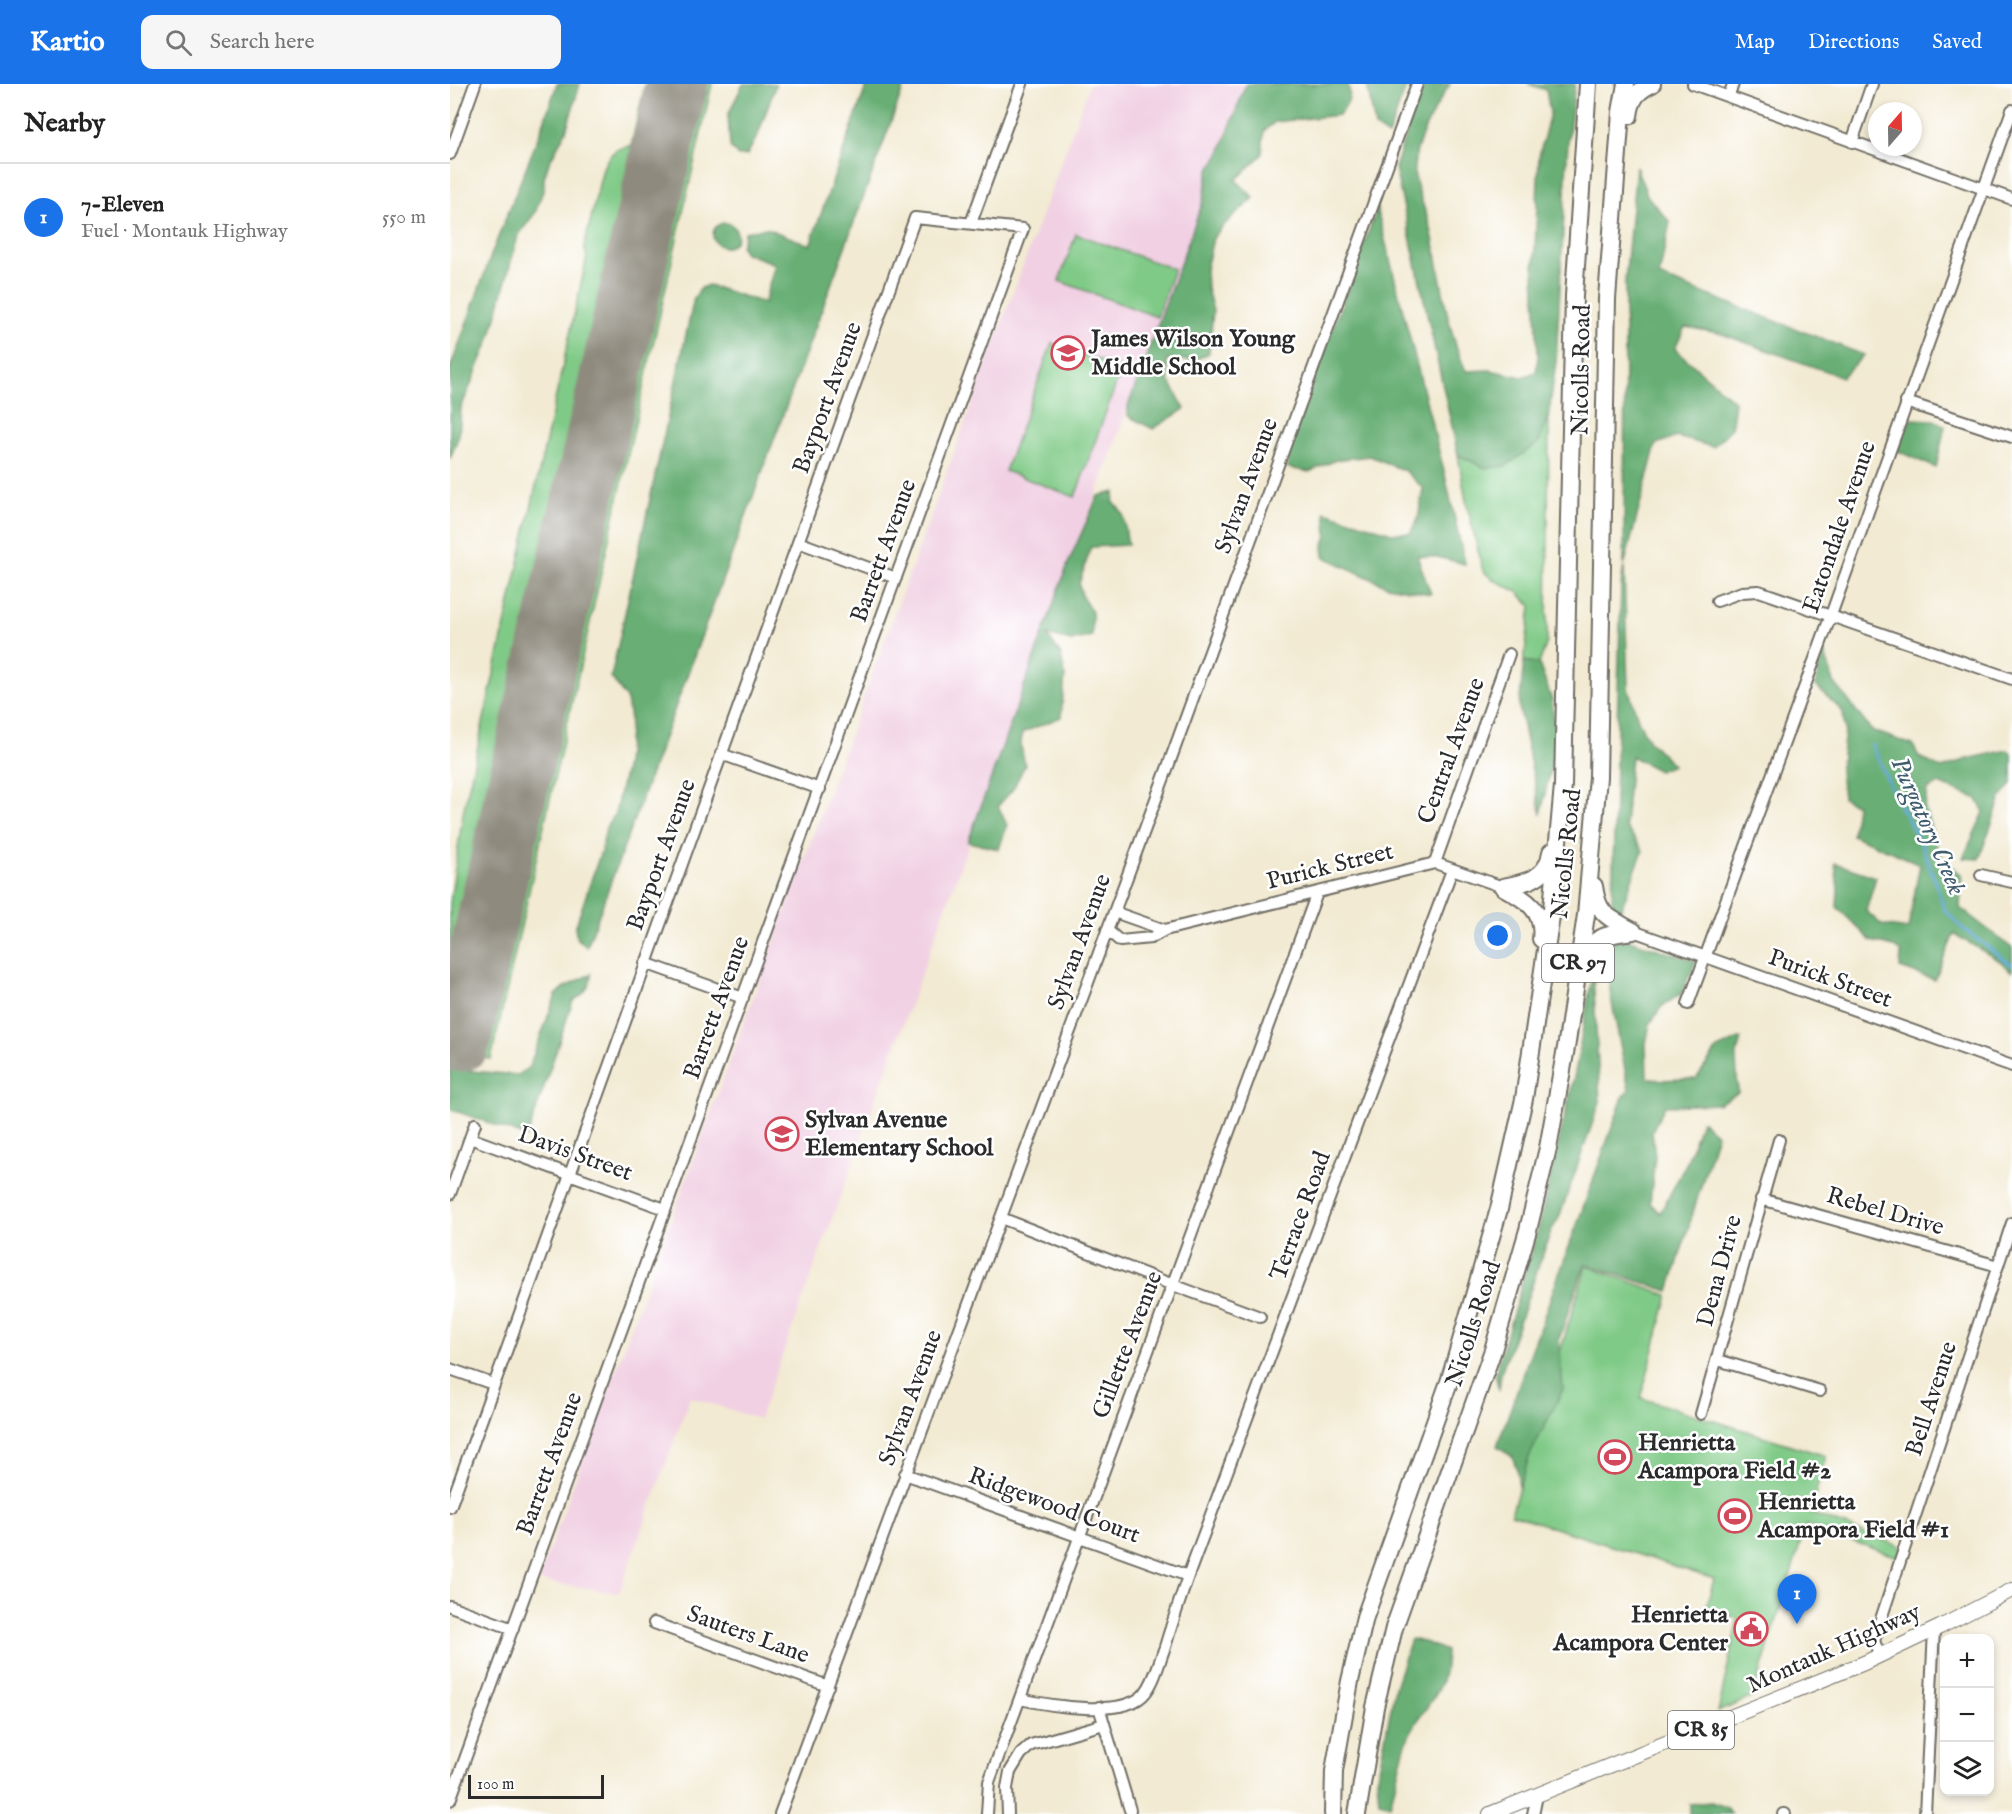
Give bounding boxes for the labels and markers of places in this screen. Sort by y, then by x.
place label: James Wilson Young Middle School [1088,324,1296,383]
school or university icon: James Wilson Young Middle School [1050,335,1086,371]
place label: Sylvan Avenue Elementary School [805,1105,994,1164]
school or university icon: Sylvan Avenue Elementary School [764,1116,800,1152]
place label: Henrietta Acampora Field #2 [1637,1428,1831,1487]
sports icon: Henrietta Acampora Field #2 [1597,1439,1633,1475]
place label: Henrietta Acampora Field #1 [1757,1487,1949,1546]
sports icon: Henrietta Acampora Field #1 [1717,1498,1753,1534]
pin: 1 [1778,1574,1816,1624]
place label: Henrietta Acampora Center [1552,1600,1729,1659]
public building icon: Henrietta Acampora Center [1733,1611,1769,1647]

